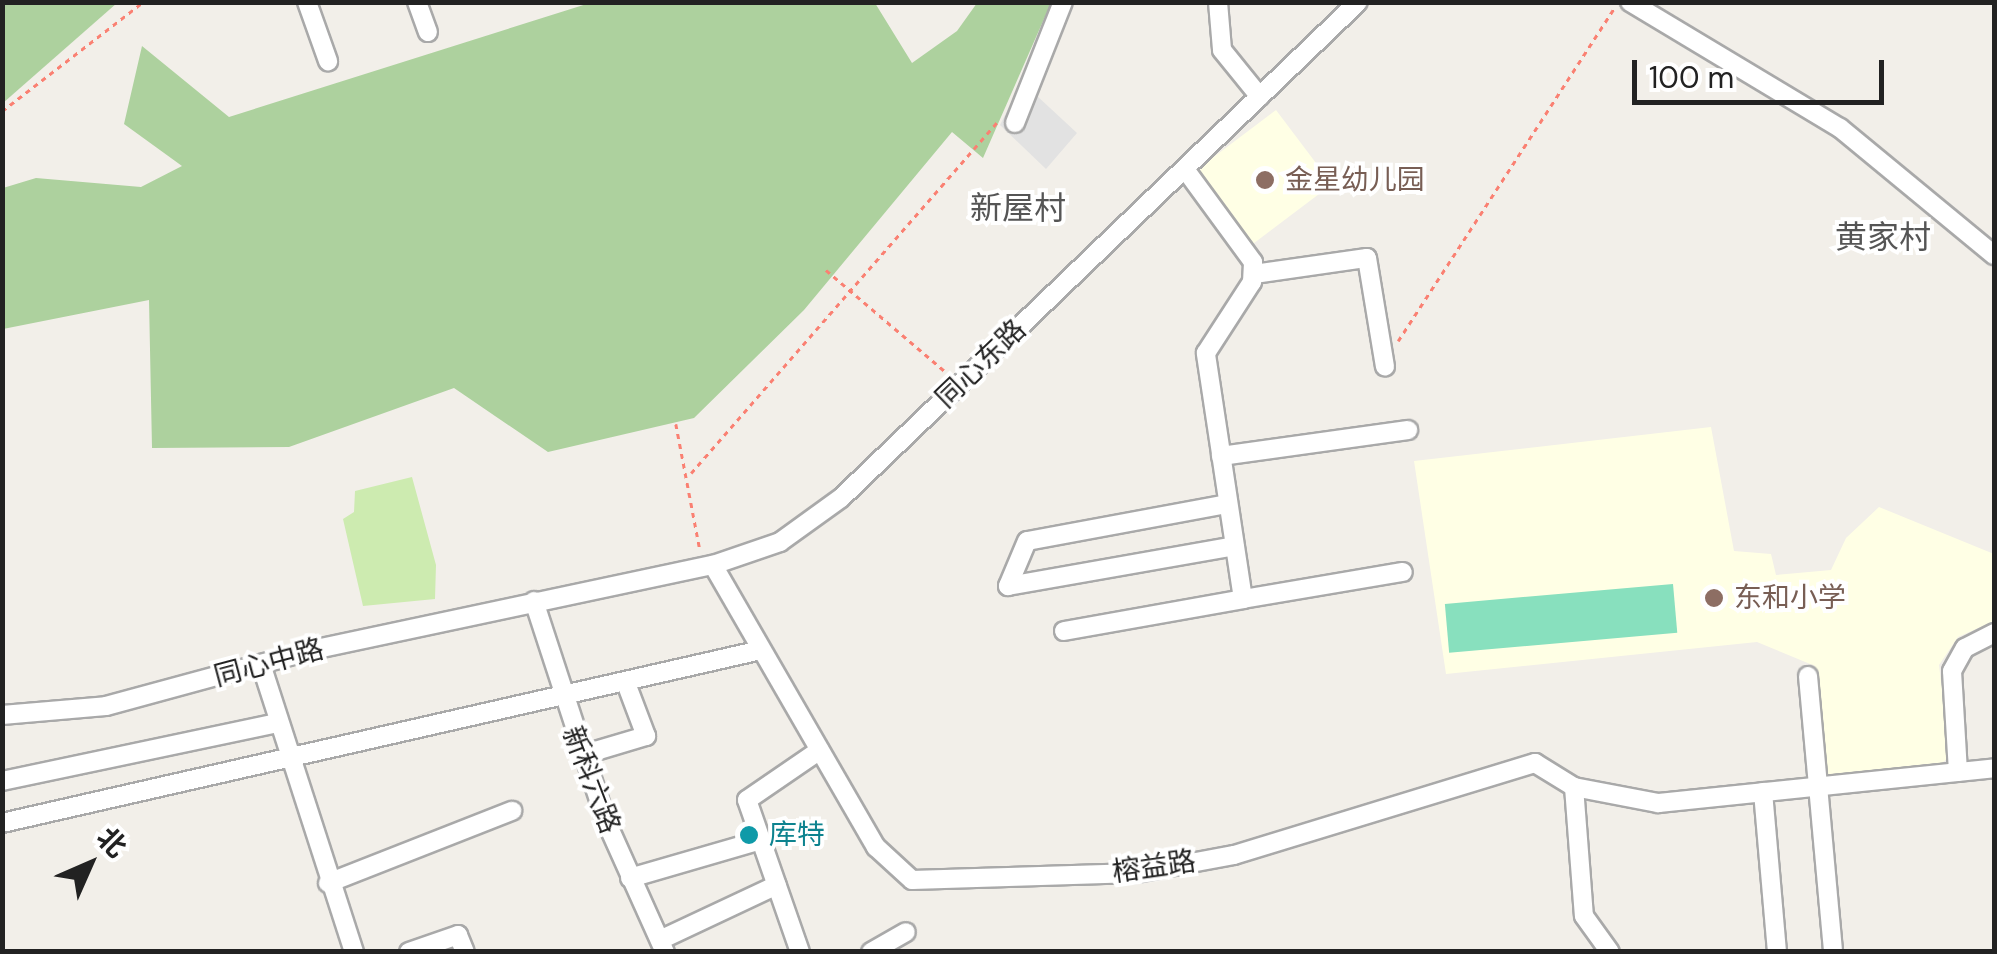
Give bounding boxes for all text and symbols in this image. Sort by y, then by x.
scale bar [1637,40,1890,102]
text: 100 m [1649,58,1734,97]
place label: 金星幼儿园 [1285,163,1425,197]
marker: 金星幼儿园 [1254,169,1276,191]
district label: 新屋村 [970,189,1066,227]
district label: 黄家村 [1835,218,1931,256]
street label: 同心东路 [929,313,1033,415]
place label: 东和小学 [1734,581,1846,615]
marker: 东和小学 [1703,587,1725,609]
street label: 同心中路 [211,632,327,694]
street label: 新科六路 [555,722,627,838]
north arrow [40,814,140,914]
place label: 库特 [769,818,825,852]
text: 北 [89,819,135,865]
marker: 库特 [738,824,760,846]
street label: 榕益路 [1110,845,1198,889]

